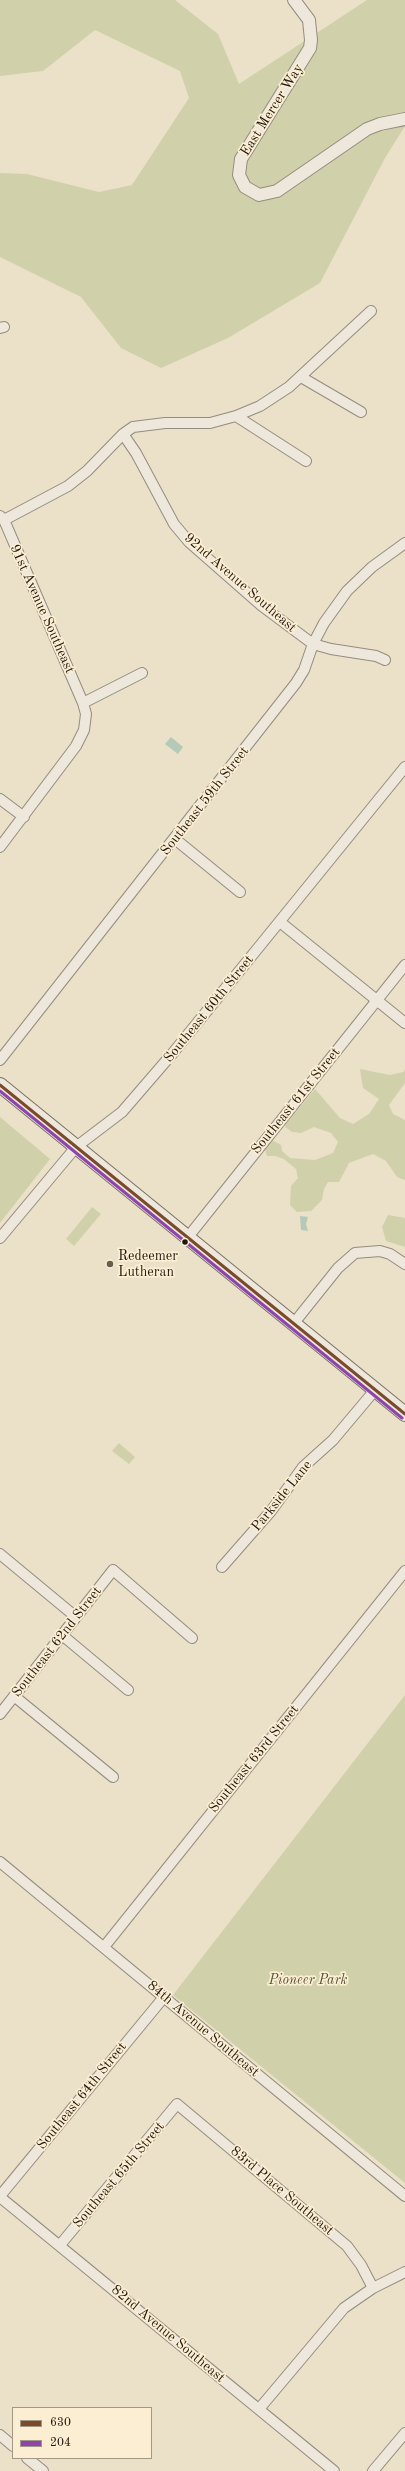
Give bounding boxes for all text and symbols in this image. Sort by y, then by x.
street label: East Mercer Way [237,61,307,159]
street label: 92nd Avenue Southeast [180,530,300,636]
street label: 91st Avenue Southeast [6,542,78,676]
street label: Southeast 59th Street [157,743,253,859]
street label: Southeast 60th Street [160,952,258,1066]
street label: Southeast 61st Street [248,1044,344,1158]
unlabelled marker [180,1237,190,1247]
place label: Redeemer Lutheran [118,1248,178,1280]
marker: Redeemer Lutheran [105,1259,115,1269]
street label: Parkside Lane [248,1457,316,1535]
street label: Southeast 62nd Street [9,1583,105,1701]
street label: Southeast 63rd Street [205,1702,303,1816]
park label: Pioneer Park [269,1972,347,1988]
street label: 84th Avenue Southeast [144,1977,262,2081]
street label: Southeast 64th Street [33,2039,131,2153]
street label: Southeast 65th Street [70,2118,168,2232]
street label: 83rd Place Southeast [227,2143,337,2239]
street label: 82nd Avenue Southeast [108,2281,228,2387]
legend [12,2407,152,2459]
text: 630 [50,2417,71,2429]
text: 204 [50,2437,71,2449]

